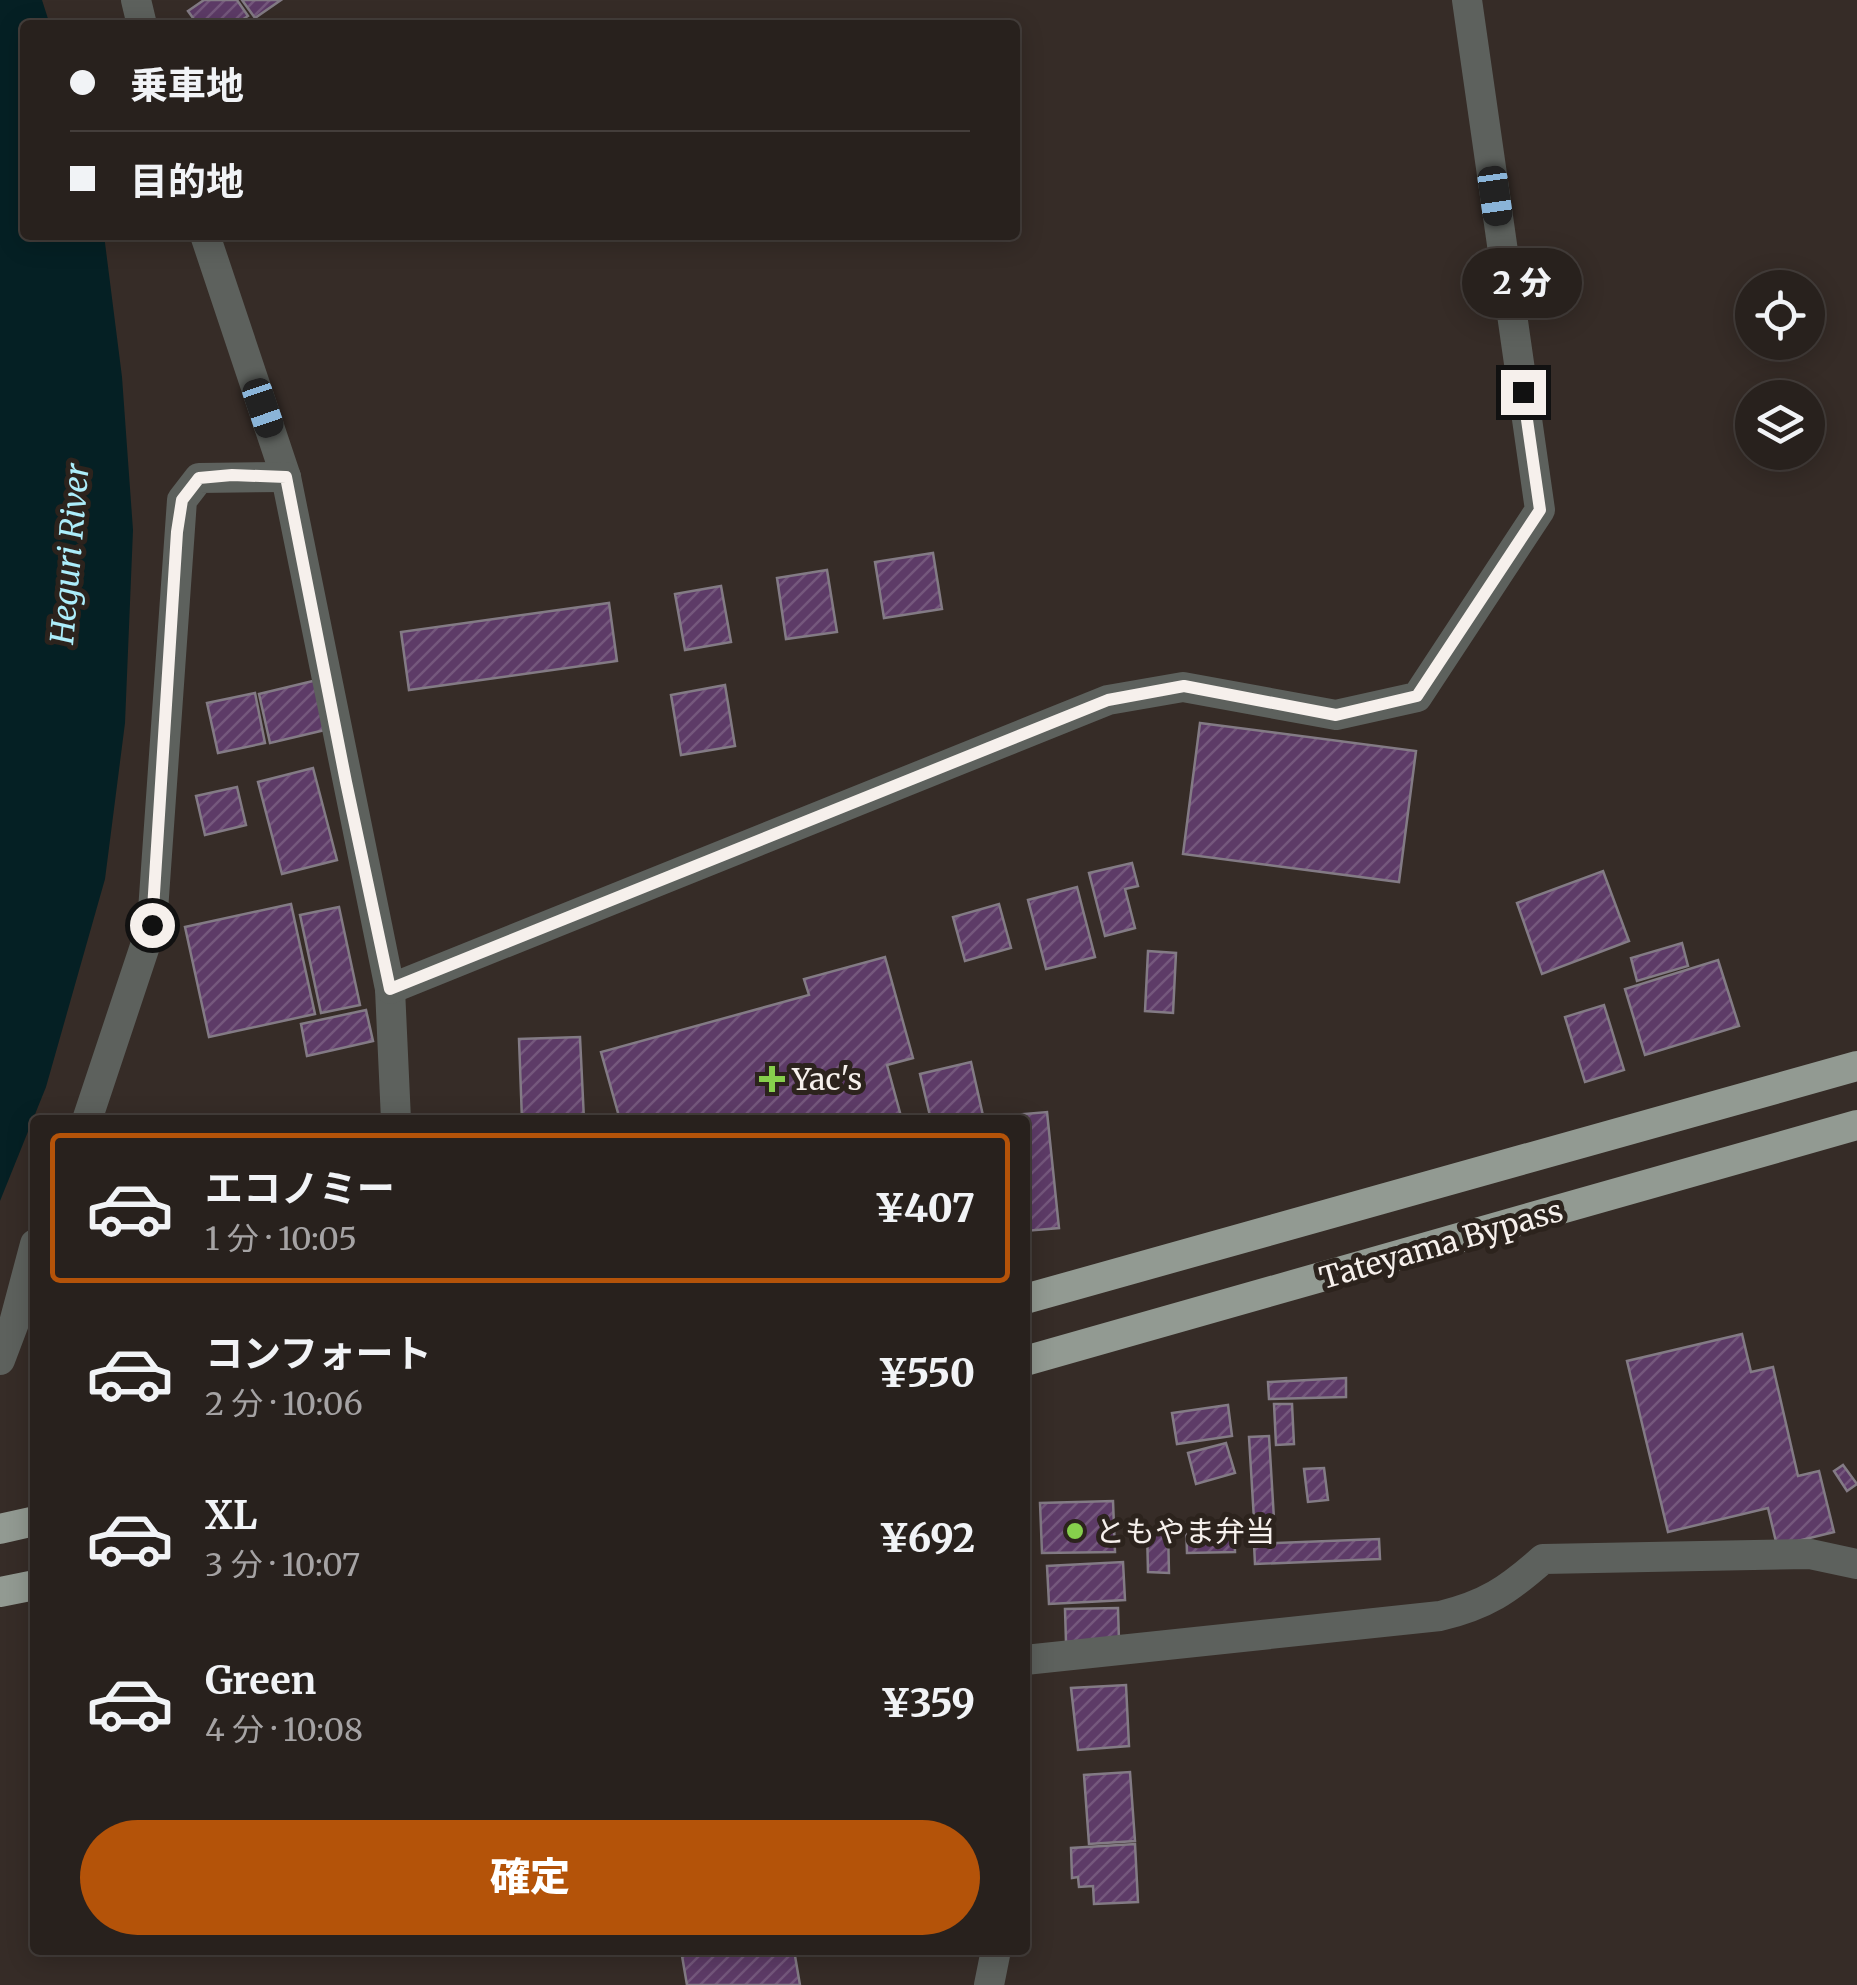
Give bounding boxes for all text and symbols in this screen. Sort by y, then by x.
text: 乗車地 [130,62,244,109]
text: 目的地 [130,158,244,205]
car [1476,164,1514,228]
callout: 2 分 [1463,247,1583,317]
text: 2 分 [1493,263,1551,303]
map controls [1735,270,1825,470]
button: locate [1735,270,1825,360]
route end [1501,370,1546,415]
car [239,375,287,441]
button: layers [1735,380,1825,470]
water label: Heguri River [42,461,98,647]
route start [130,903,175,948]
place label: Yac's [791,1060,862,1098]
marker: Yac's [761,1068,783,1090]
icon: car [85,1163,175,1253]
text: エコノミー [205,1165,395,1212]
text: ¥407 [875,1185,975,1232]
street label: Tateyama Bypass [1315,1191,1567,1297]
text: 1 分 · 10:05 [205,1219,357,1259]
icon: car [85,1328,175,1418]
text: コンフォート [205,1330,432,1377]
text: ¥550 [878,1350,975,1397]
text: 2 分 · 10:06 [205,1384,363,1424]
text: XL [205,1492,257,1539]
icon: car [85,1493,175,1583]
place label: ともやま弁当 [1095,1512,1275,1550]
text: ¥692 [879,1515,975,1562]
marker: ともやま弁当 [1064,1520,1086,1542]
text: 3 分 · 10:07 [205,1545,360,1585]
text: Green [205,1657,316,1704]
icon: car [85,1658,175,1748]
text: ¥359 [880,1680,975,1727]
text: 4 分 · 10:08 [205,1710,363,1750]
button: 確定 [80,1820,980,1935]

